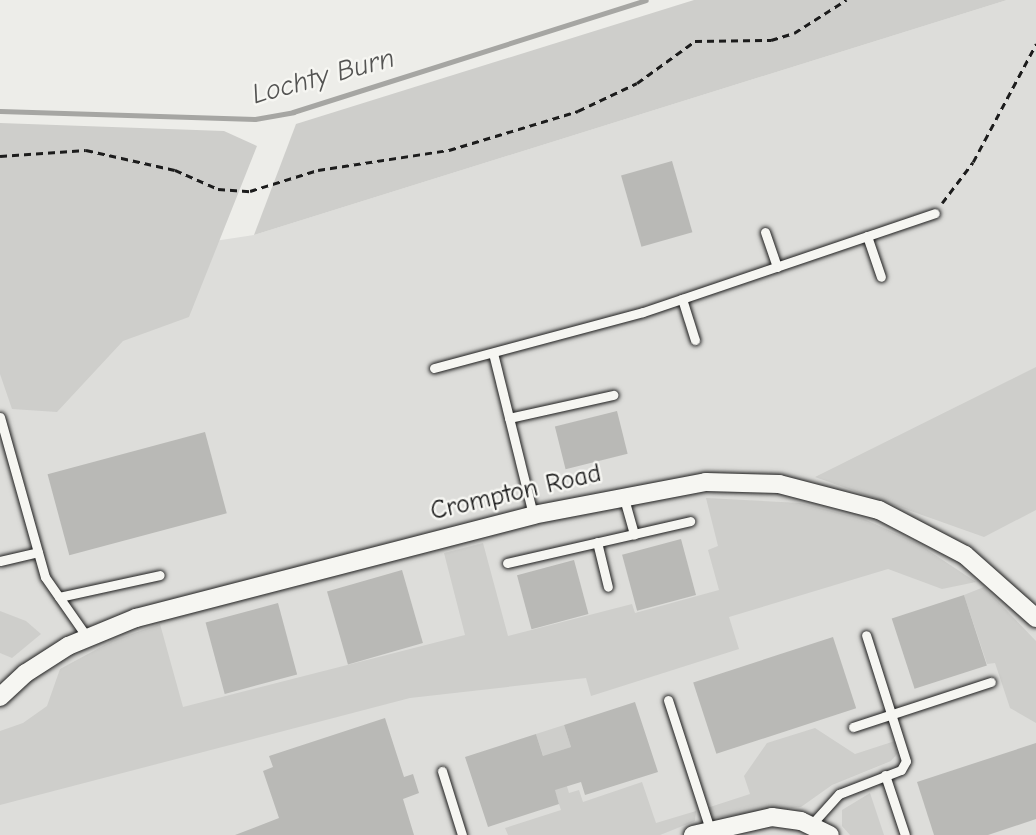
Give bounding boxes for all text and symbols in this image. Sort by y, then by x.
water label: Lochty Burn [248,41,398,111]
street label: Crompton Road [428,458,604,528]

